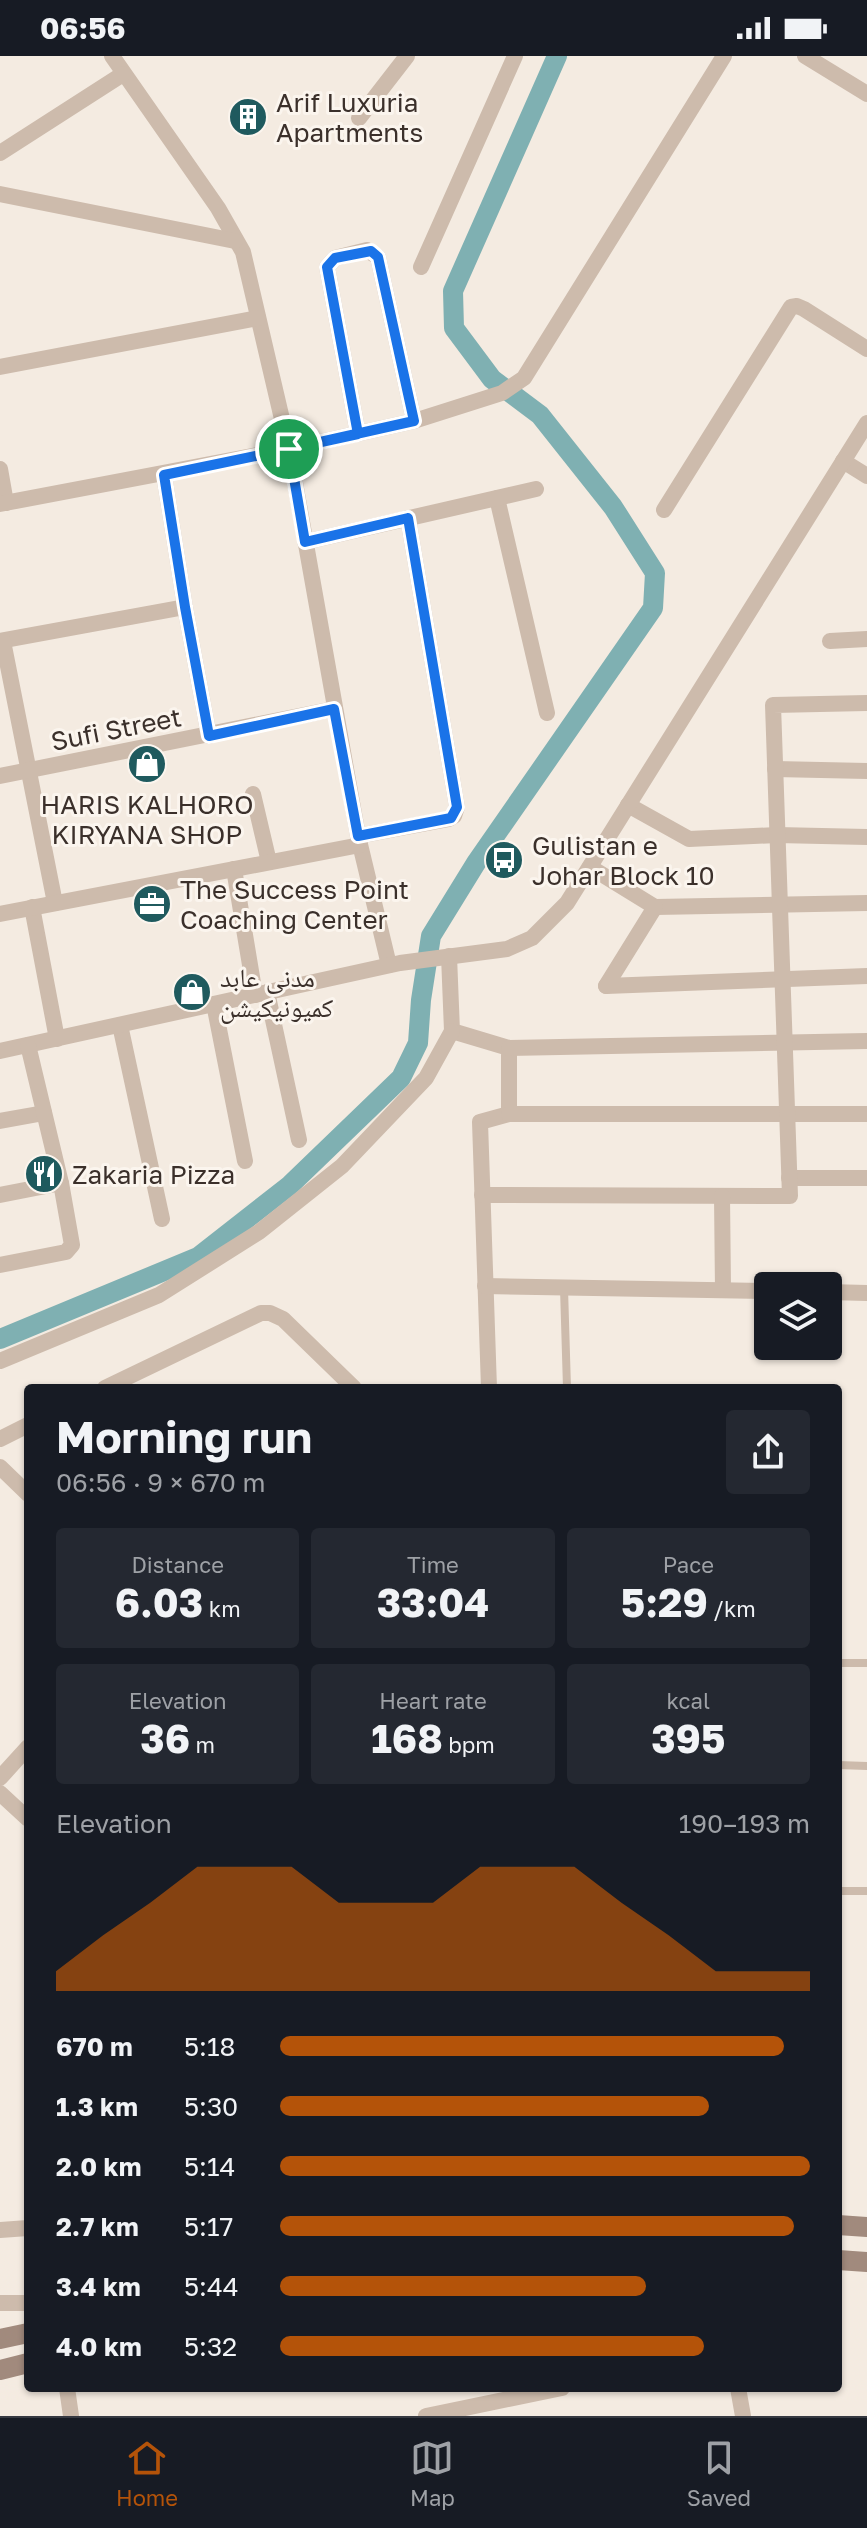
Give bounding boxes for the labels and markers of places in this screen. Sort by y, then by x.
place label: Arif Luxuria Apartments [276,87,423,148]
building icon: Arif Luxuria Apartments [227,96,269,138]
pin [255,415,323,483]
shop icon: HARIS KALHORO KIRYANA SHOP [126,743,168,785]
place label: HARIS KALHORO KIRYANA SHOP [41,789,253,850]
place label: Gulistan e Johar Block 10 [532,830,715,891]
bus stop icon: Gulistan e Johar Block 10 [483,839,525,881]
place label: The Success Point Coaching Center [180,874,409,935]
office icon: The Success Point Coaching Center [131,883,173,925]
place label: مدنی عابد کمیونیکیشن [220,962,334,1024]
shop icon: مدنی عابد کمیونیکیشن [171,971,213,1013]
restaurant icon: Zakaria Pizza [23,1153,65,1195]
place label: Zakaria Pizza [72,1159,235,1190]

